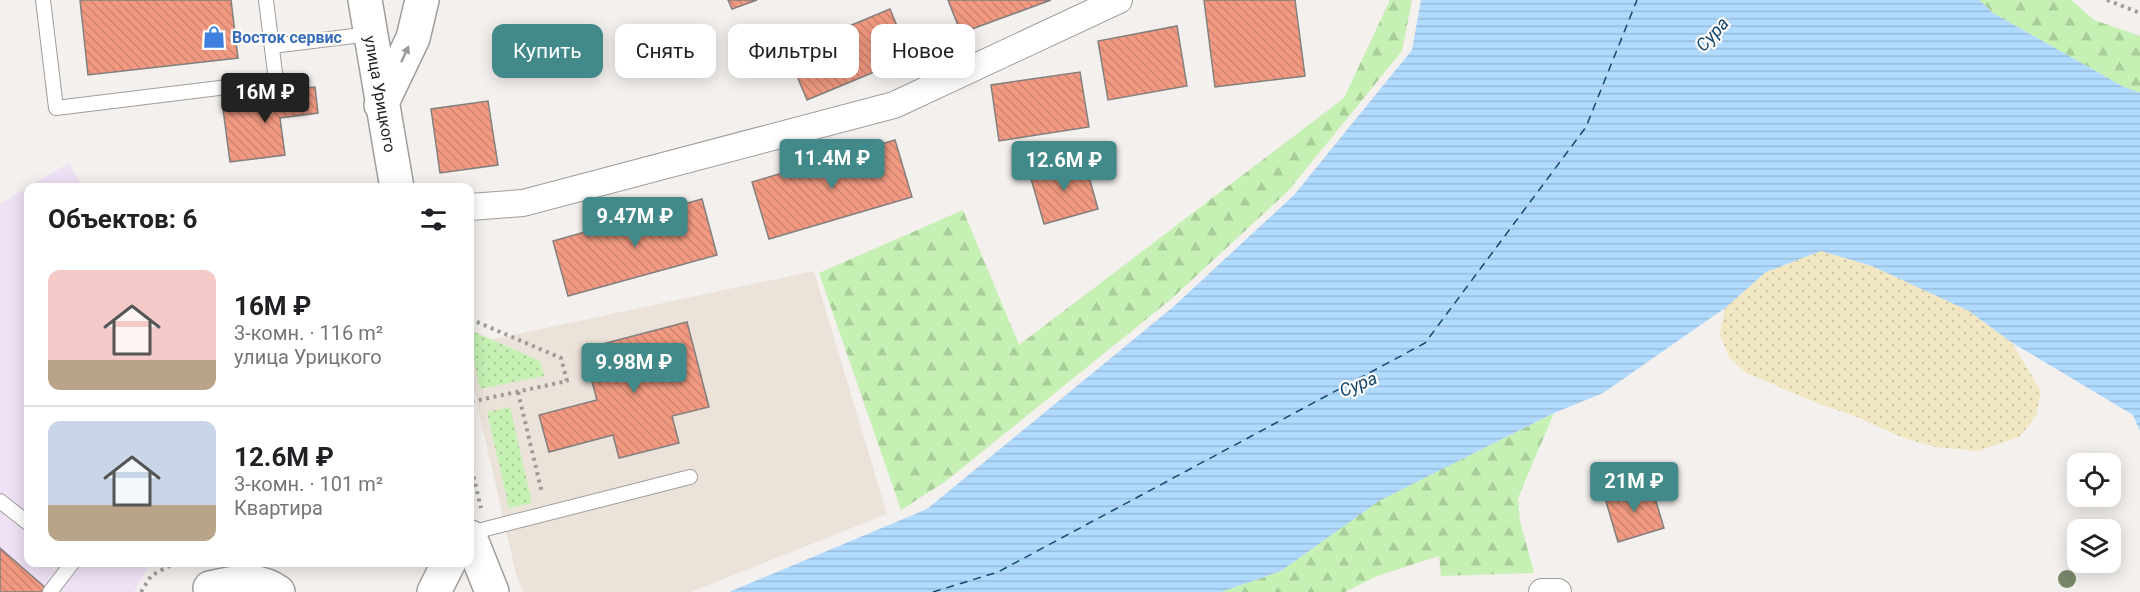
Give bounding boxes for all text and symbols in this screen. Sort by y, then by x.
water label: Сура [1691,13,1733,55]
shop icon: Восток сервис [201,24,227,50]
chip: Купить [492,24,603,78]
chip: Снять [615,24,716,78]
chip: Фильтры [728,24,859,78]
chip: Новое [871,24,975,78]
place label: Восток сервис [232,28,342,47]
street label: улица Урицкого [360,34,400,154]
one-way arrow [401,45,410,62]
pin: 16M ₽ [223,73,307,124]
text: 16M ₽ [235,80,295,104]
pin: 11.4M ₽ [777,139,887,190]
pin: 12.6M ₽ [1009,141,1119,192]
text: 11.4M ₽ [794,146,870,170]
text: 12.6M ₽ [1026,148,1102,172]
pin: 9.47M ₽ [580,197,690,248]
icon: filters [417,203,450,236]
text: Объектов: 6 [48,204,197,234]
text: 9.47M ₽ [597,204,673,228]
text: 16M ₽ [234,291,311,321]
icon: home [96,294,168,366]
text: 3-комн. · 116 m² [234,321,383,345]
pin: 9.98M ₽ [579,343,689,394]
text: улица Урицкого [234,345,382,369]
text: 9.98M ₽ [596,350,672,374]
water label: Сура [1336,367,1380,401]
text: 12.6M ₽ [234,442,334,472]
icon: home [96,445,168,517]
map controls [2067,453,2121,573]
button: locate [2067,453,2121,507]
pin: 21M ₽ [1592,462,1676,513]
text: 21M ₽ [1604,469,1664,493]
text: 3-комн. · 101 m² [234,472,383,496]
text: Квартира [234,496,323,520]
button: layers [2067,519,2121,573]

